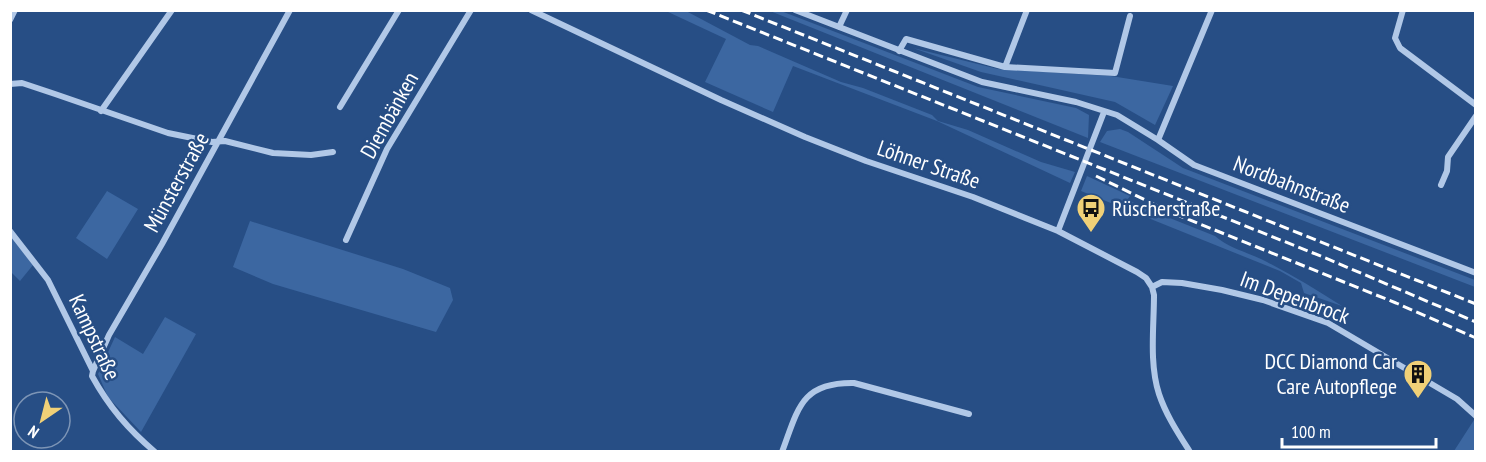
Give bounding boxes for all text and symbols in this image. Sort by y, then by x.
street label: Diembänken [354,67,424,163]
street label: Münsterstraße [137,127,215,237]
street label: Löhner Straße [874,133,984,195]
street label: Nordbahnstraße [1230,149,1354,219]
bus stop icon: Rüscherstraße [1075,192,1107,234]
place label: Rüscherstraße [1112,194,1220,222]
street label: Im Depenbrock [1236,264,1354,330]
street label: Kampstraße [63,290,127,384]
place label: DCC Diamond Car Care Autopflege [1264,347,1397,400]
building icon: DCC Diamond Car Care Autopflege [1402,358,1434,400]
north arrow [12,390,72,450]
scale bar [1282,411,1436,449]
text: 100 m [1291,420,1331,443]
text: N [24,422,43,443]

